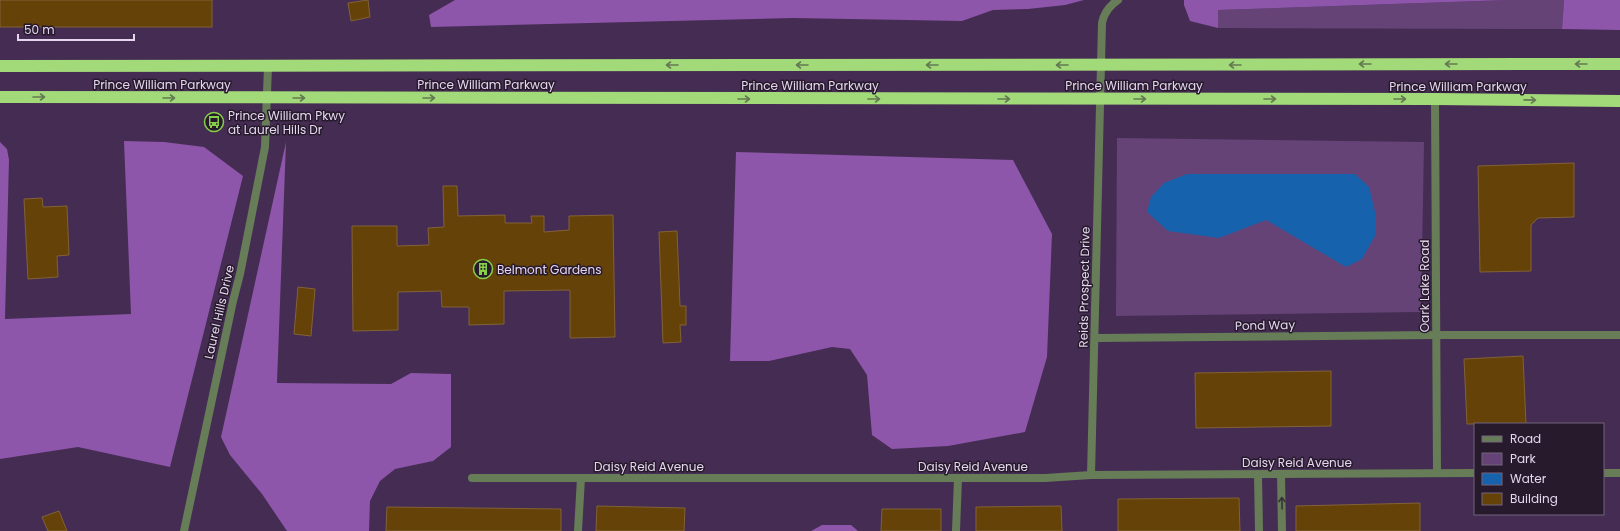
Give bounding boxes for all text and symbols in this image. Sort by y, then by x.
scale bar [18,16,134,42]
text: 50 m [24,21,55,38]
one-way arrow [1359,60,1372,68]
one-way arrow [1445,60,1458,68]
one-way arrow [1575,60,1588,68]
one-way arrow [666,61,679,69]
one-way arrow [796,61,809,69]
one-way arrow [926,61,939,69]
one-way arrow [1056,61,1069,69]
one-way arrow [1229,61,1242,69]
street label: Prince William Parkway [93,76,231,93]
street label: Prince William Parkway [417,76,555,93]
street label: Prince William Parkway [741,77,879,94]
street label: Prince William Parkway [1065,77,1203,94]
street label: Prince William Parkway [1389,78,1527,95]
one-way arrow [32,93,45,101]
one-way arrow [162,94,175,102]
one-way arrow [292,94,305,102]
one-way arrow [422,94,435,102]
one-way arrow [737,95,750,103]
one-way arrow [867,95,880,103]
one-way arrow [997,95,1010,103]
one-way arrow [1133,95,1146,103]
one-way arrow [1263,95,1276,103]
one-way arrow [1393,95,1406,103]
one-way arrow [1523,96,1536,104]
place label: Prince William Pkwy at Laurel Hills Dr [228,107,345,138]
bus stop icon: Prince William Pkwy at Laurel Hills Dr [203,111,225,133]
street label: Reids Prospect Drive [1074,226,1094,348]
street label: Oark Lake Road [1416,240,1433,332]
building icon: Belmont Gardens [472,258,494,280]
place label: Belmont Gardens [497,261,601,278]
street label: Laurel Hills Drive [200,263,238,361]
street label: Pond Way [1235,316,1295,334]
legend [1474,423,1604,515]
text: Road [1510,430,1541,447]
text: Park [1510,450,1537,467]
street label: Daisy Reid Avenue [1242,454,1352,471]
street label: Daisy Reid Avenue [594,458,704,475]
street label: Daisy Reid Avenue [918,458,1028,475]
text: Water [1510,470,1547,487]
text: Building [1510,490,1558,507]
one-way arrow [1278,497,1285,510]

